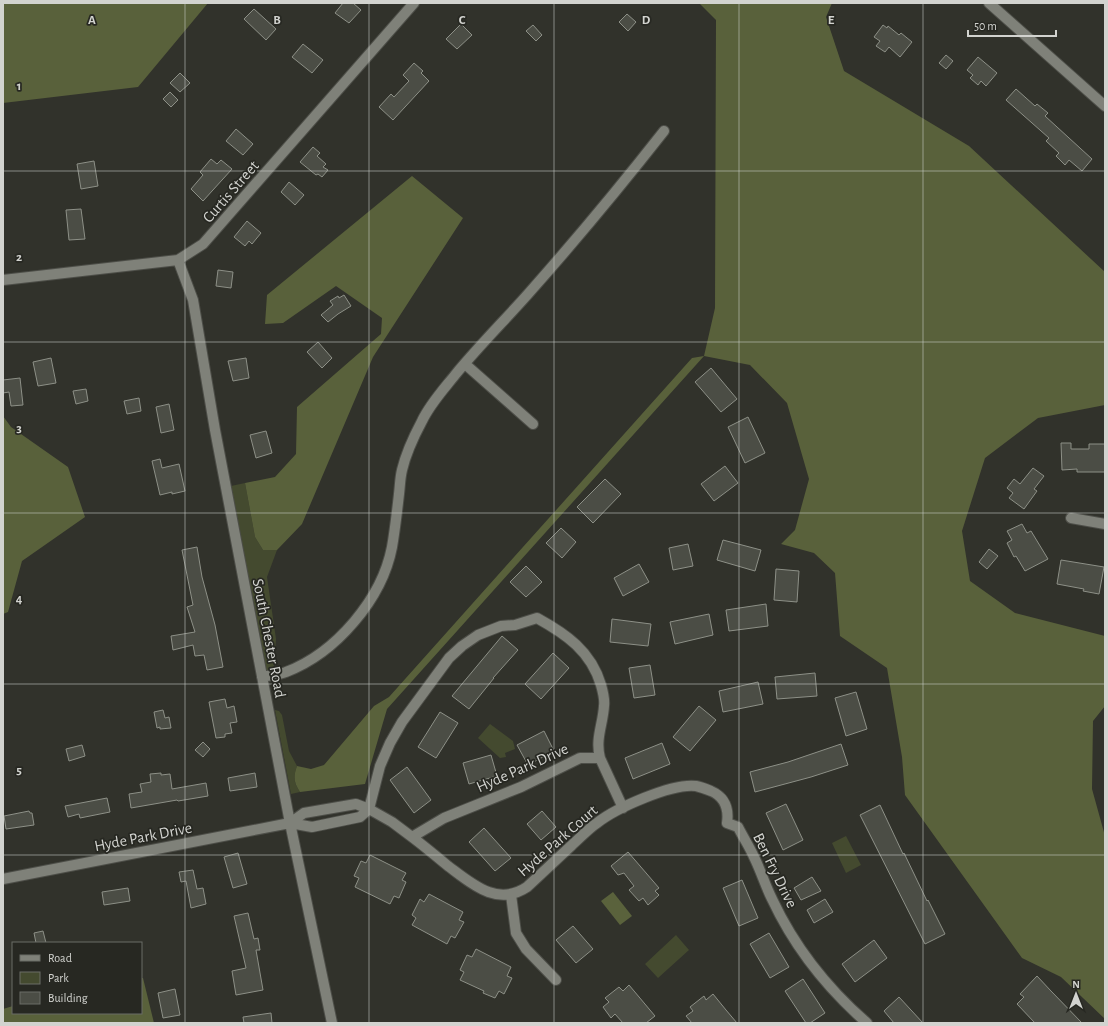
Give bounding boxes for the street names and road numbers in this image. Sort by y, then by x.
street label: Curtis Street [200,158,262,226]
street label: South Chester Road [250,577,288,699]
street label: Hyde Park Drive [474,740,571,796]
street label: Hyde Park Court [515,802,601,880]
street label: Hyde Park Drive [93,820,193,855]
street label: Ben Fry Drive [749,830,800,911]

